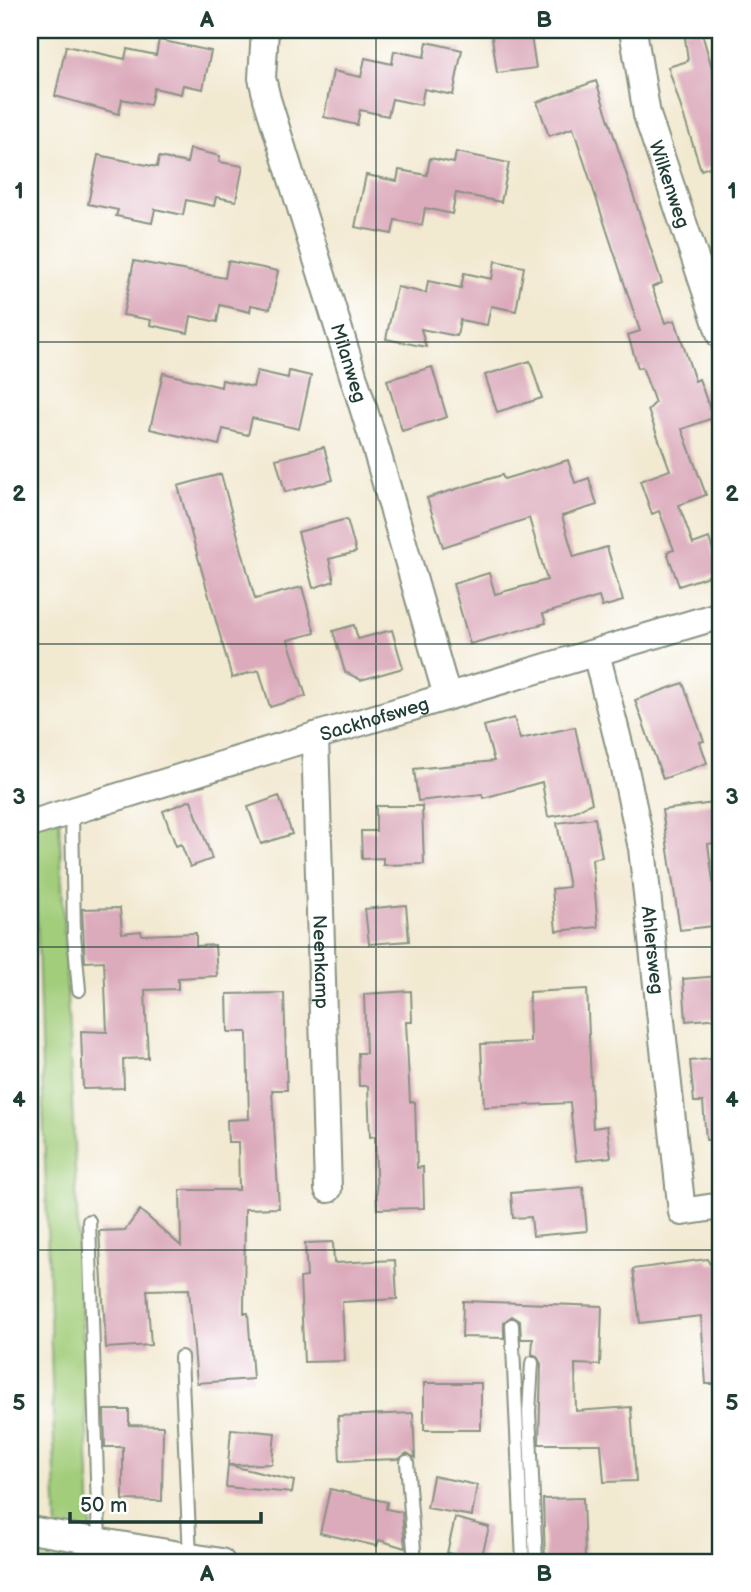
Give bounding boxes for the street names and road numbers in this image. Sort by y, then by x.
street label: Wilkenweg [643,138,694,231]
street label: Milanweg [325,321,371,405]
street label: Sackhofsweg [317,693,432,747]
street label: Ahlersweg [635,905,668,995]
street label: Neenkamp [307,915,333,1009]

